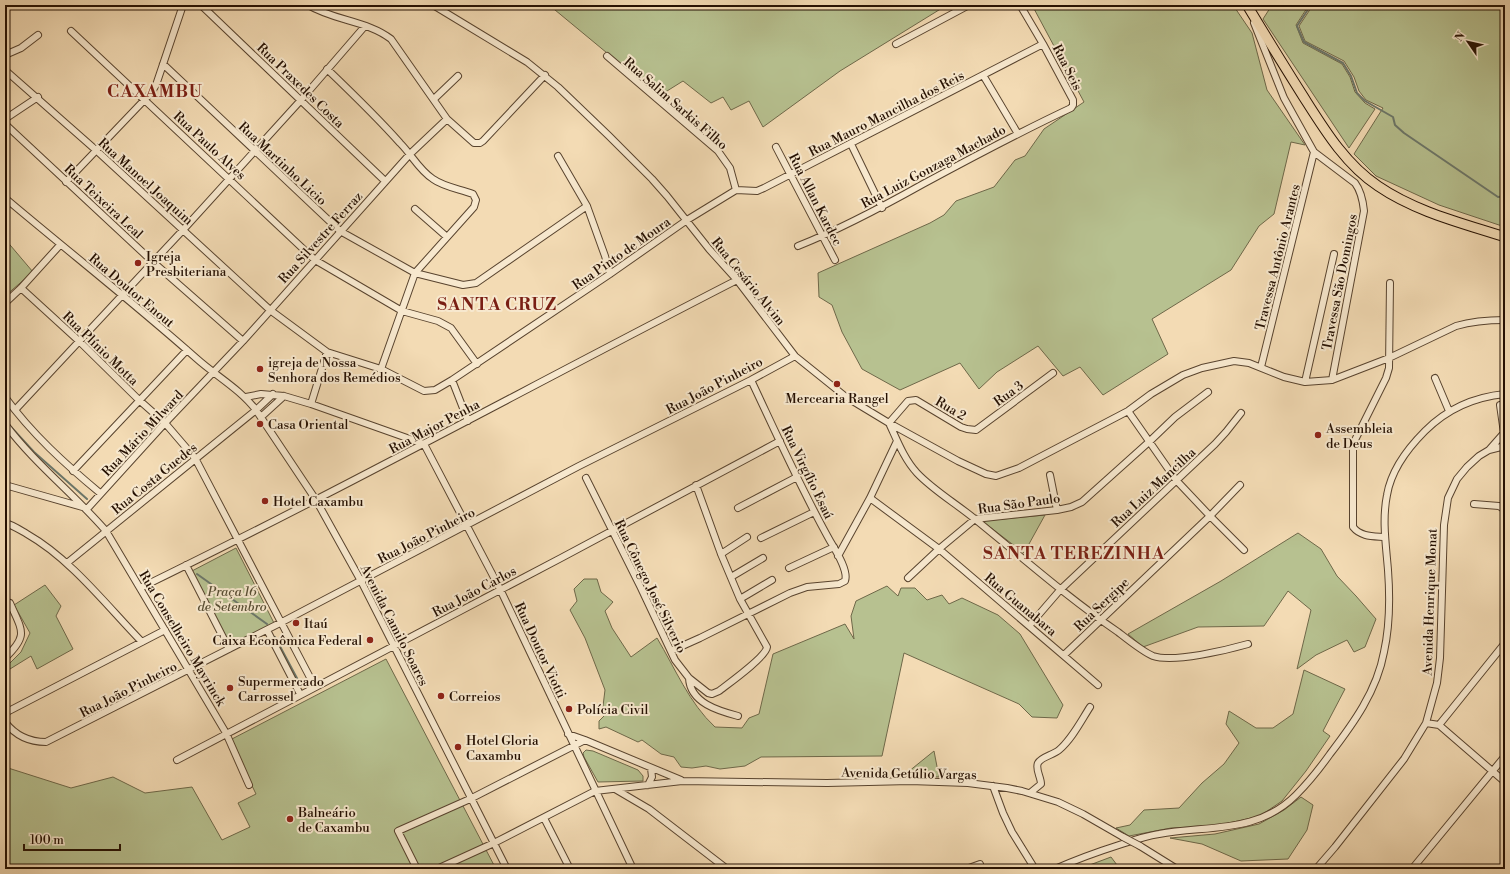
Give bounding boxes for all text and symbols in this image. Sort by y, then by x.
north arrow [1448,22,1488,62]
text: N [1452,29,1469,44]
street label: Rua Praxedes Costa [253,40,348,132]
street label: Rua Seis [1049,42,1086,93]
street label: Rua Salim Sarkis Filho [620,54,731,153]
street label: Rua Mauro Mancilha dos Reis [806,67,967,160]
district label: CAXAMBU [107,81,203,103]
street label: Rua Paulo Alves [170,108,249,184]
street label: Rua Martinho Licio [235,119,330,209]
street label: Rua Luiz Gonzaga Machado [858,122,1009,212]
street label: Rua Manoel Joaquim [94,135,197,229]
street label: Rua Allan Kardec [785,150,846,249]
street label: Rua Teixeira Leal [61,161,146,242]
street label: Travessa Antônio Arantes [1252,182,1304,332]
street label: Rua Silvestre Ferraz [275,189,366,287]
street label: Travessa São Domingos [1319,212,1361,352]
street label: Rua Pinto de Moura [569,214,674,294]
street label: Rua Cesário Alvim [708,234,789,329]
place label: Igreja Presbiteriana [146,249,227,280]
street label: Rua Doutor Enout [85,250,178,331]
marker: Igreja Presbiteriana [133,258,143,268]
district label: SANTA CRUZ [437,294,557,316]
street label: Rua Plínio Motta [59,308,142,389]
street label: Rua João Pinheiro [663,354,766,418]
place label: igreja de Nossa Senhora dos Remédios [268,355,401,386]
marker: igreja de Nossa Senhora dos Remédios [255,364,265,374]
street label: Rua 3 [991,378,1027,410]
marker: Mercearia Rangel [832,379,842,389]
street label: Rua Mário Milward [99,387,187,480]
place label: Mercearia Rangel [785,391,889,407]
street label: Rua 2 [932,394,969,424]
street label: Rua Major Penha [386,396,483,457]
place label: Casa Oriental [268,417,348,433]
marker: Casa Oriental [255,419,265,429]
place label: Assembleia de Deus [1325,421,1393,452]
street label: Rua Virgílio Esaú [778,423,837,522]
marker: Assembleia de Deus [1313,430,1323,440]
street label: Rua Costa Guedes [109,439,201,518]
street label: Rua Luiz Mancilha [1108,444,1200,531]
street label: Rua São Paulo [977,490,1061,518]
place label: Hotel Caxambu [273,494,364,510]
marker: Hotel Caxambu [260,496,270,506]
street label: Rua João Pinheiro [375,504,478,567]
street label: Rua Cônego José Silverio [611,517,689,656]
street label: Avenida Henrique Monat [1419,528,1441,677]
district label: SANTA TEREZINHA [983,543,1165,565]
street label: Avenida Camilo Soares [356,561,432,689]
street label: Rua João Carlos [430,563,519,621]
street label: Rua Conselheiro Mayrinck [135,568,230,710]
street label: Rua Guanabara [981,570,1060,640]
street label: Rua Sergipe [1071,574,1133,635]
park label: Praça 16 de Setembro [197,584,267,615]
street label: Rua Doutor Viotti [511,600,569,701]
place label: Itaú [304,616,328,632]
marker: Itaú [291,618,301,628]
place label: Caixa Econômica Federal [213,633,362,649]
marker: Caixa Econômica Federal [365,635,375,645]
street label: Rua João Pinheiro [77,658,180,721]
place label: Supermercado Carrossel [238,674,324,705]
marker: Supermercado Carrossel [225,683,235,693]
place label: Correios [449,689,501,705]
marker: Correios [436,691,446,701]
place label: Polícia Civil [577,702,649,718]
marker: Polícia Civil [564,704,574,714]
place label: Hotel Gloria Caxambu [466,733,539,764]
marker: Hotel Gloria Caxambu [453,742,463,752]
street label: Avenida Getúlio Vargas [840,765,977,783]
place label: Balneário de Caxambu [297,805,370,836]
marker: Balneário de Caxambu [285,814,295,824]
scale bar [24,826,120,852]
text: 100 m [30,833,64,848]

